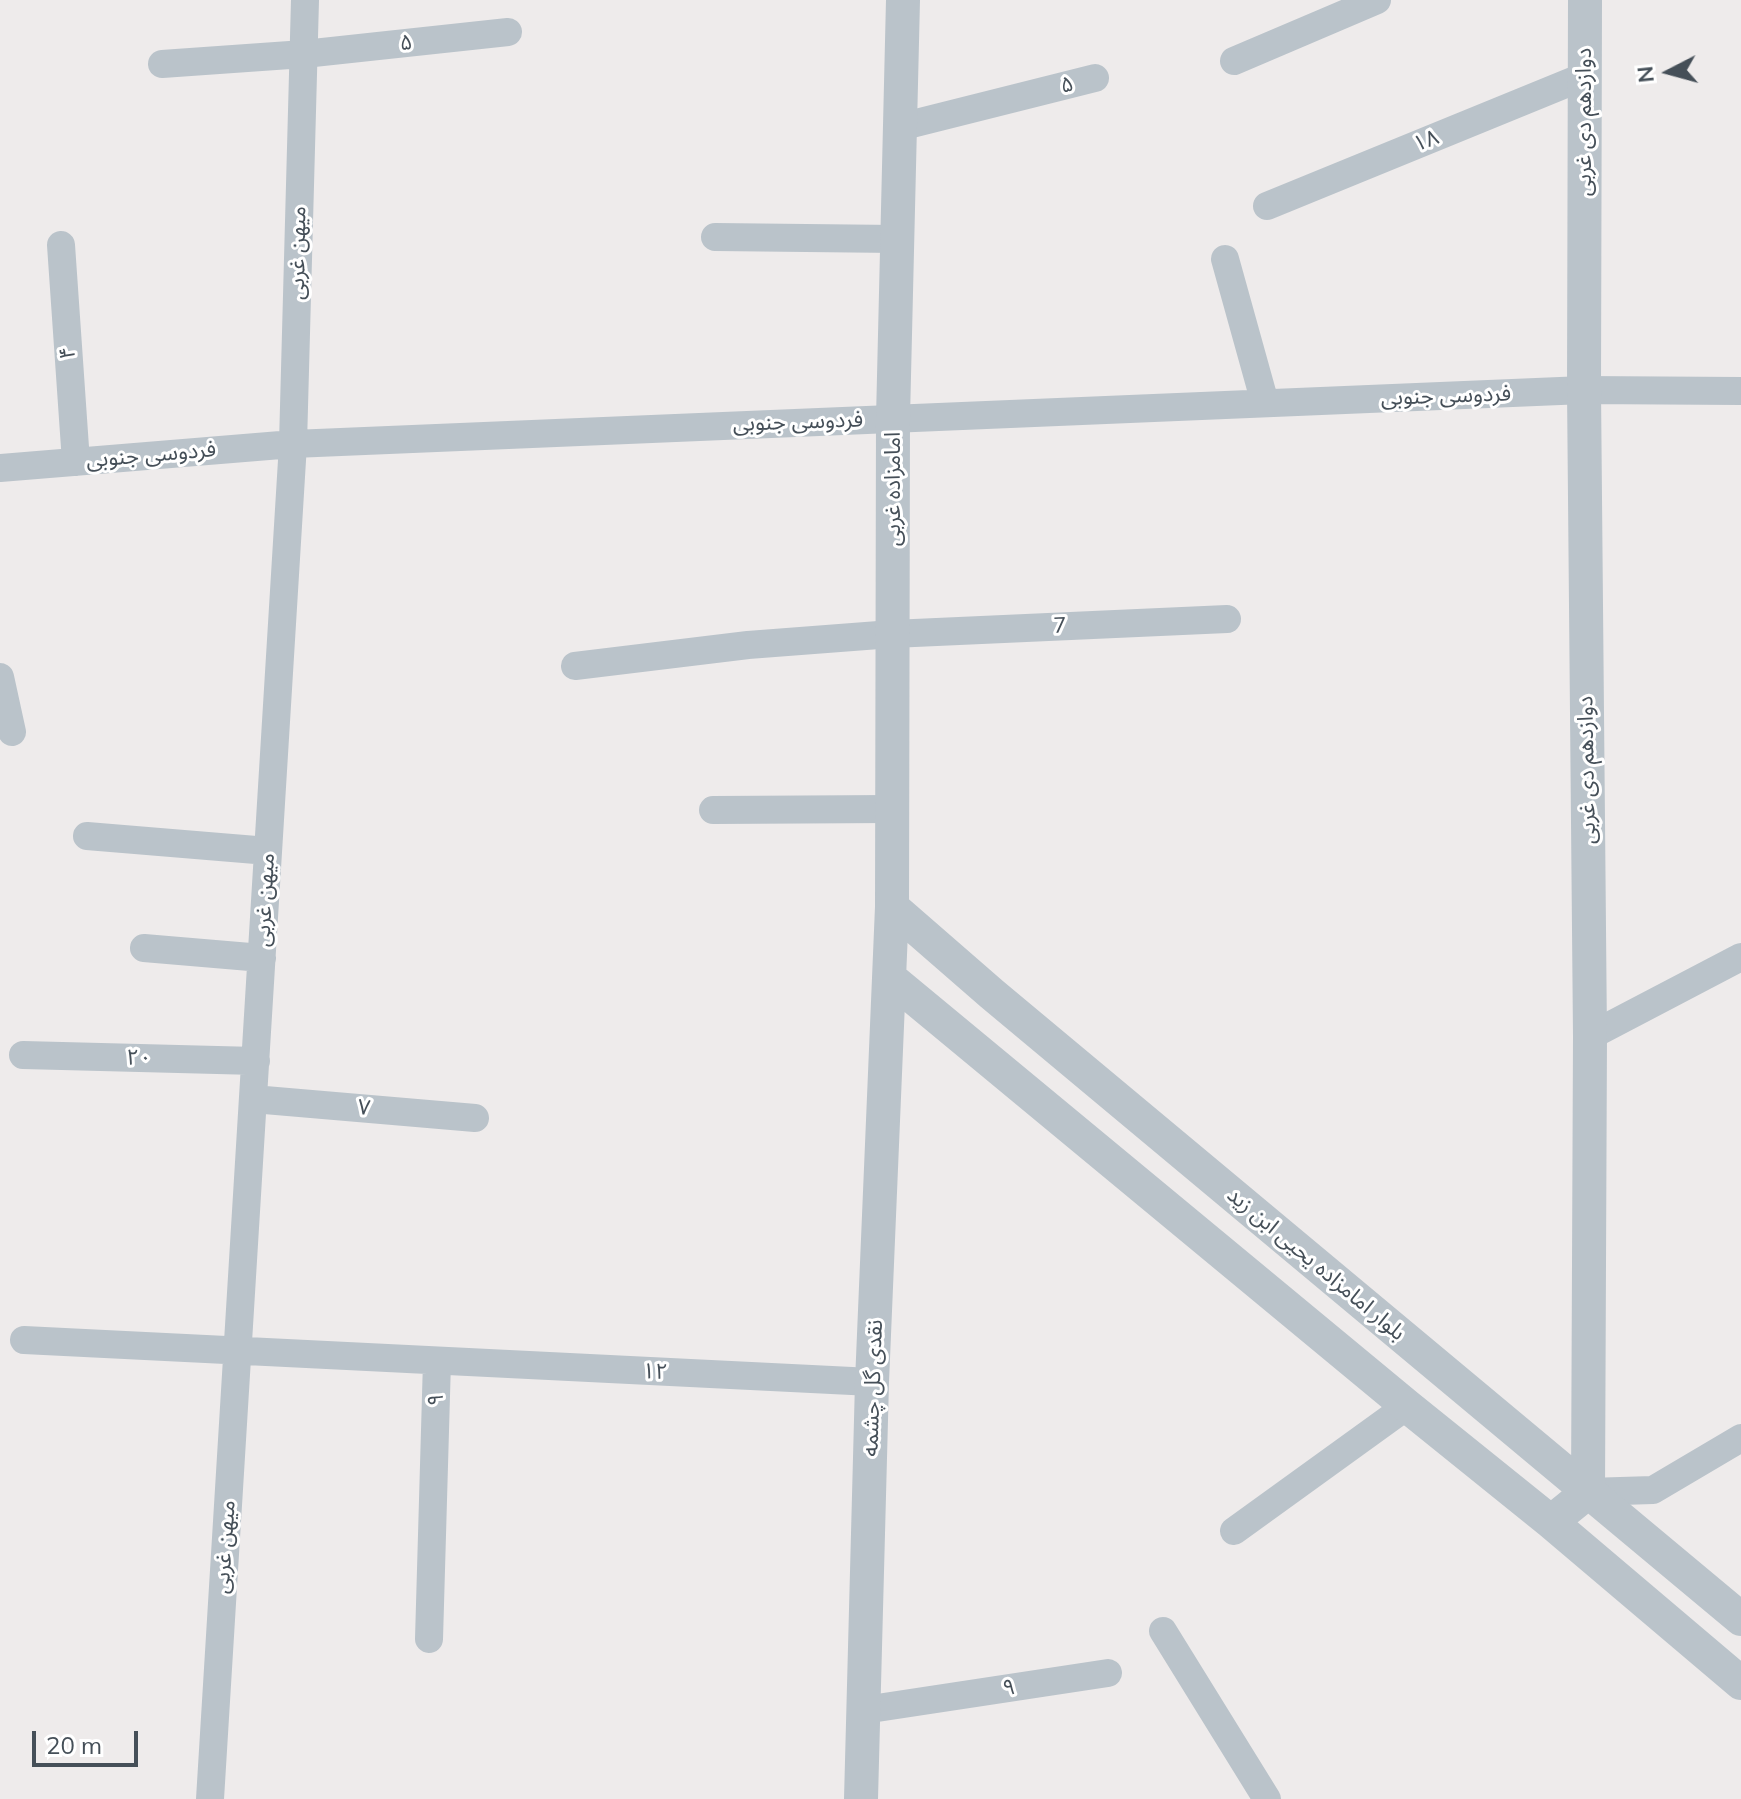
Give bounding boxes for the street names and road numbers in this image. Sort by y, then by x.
street label: ۵ [398,29,414,57]
street label: دوازدهم دی غربی [1571,48,1597,196]
street label: ۵ [1058,71,1076,99]
street label: ۱۸ [1409,124,1443,158]
street label: میهن غربی [284,206,312,300]
street label: ۴ [54,346,82,360]
street label: فردوسی جنوبی [1380,381,1512,411]
street label: فردوسی جنوبی [732,407,864,437]
street label: امامزاده غربی [880,432,906,546]
street label: فردوسی جنوبی [85,436,217,474]
street label: 7 [1053,612,1067,640]
street label: دوازدهم دی غربی [1573,696,1601,844]
street label: میهن غربی [249,852,281,948]
street label: ۲۰ [126,1045,152,1071]
street label: ۷ [357,1094,371,1122]
street label: بلوار امامزاده یحیی ابن زید [1221,1182,1411,1346]
street label: نقدی گل چشمه [857,1319,889,1457]
street label: ۱۲ [642,1358,668,1386]
street label: ۹ [423,1393,449,1407]
street label: میهن غربی [209,1499,241,1595]
street label: ۹ [1001,1674,1017,1702]

